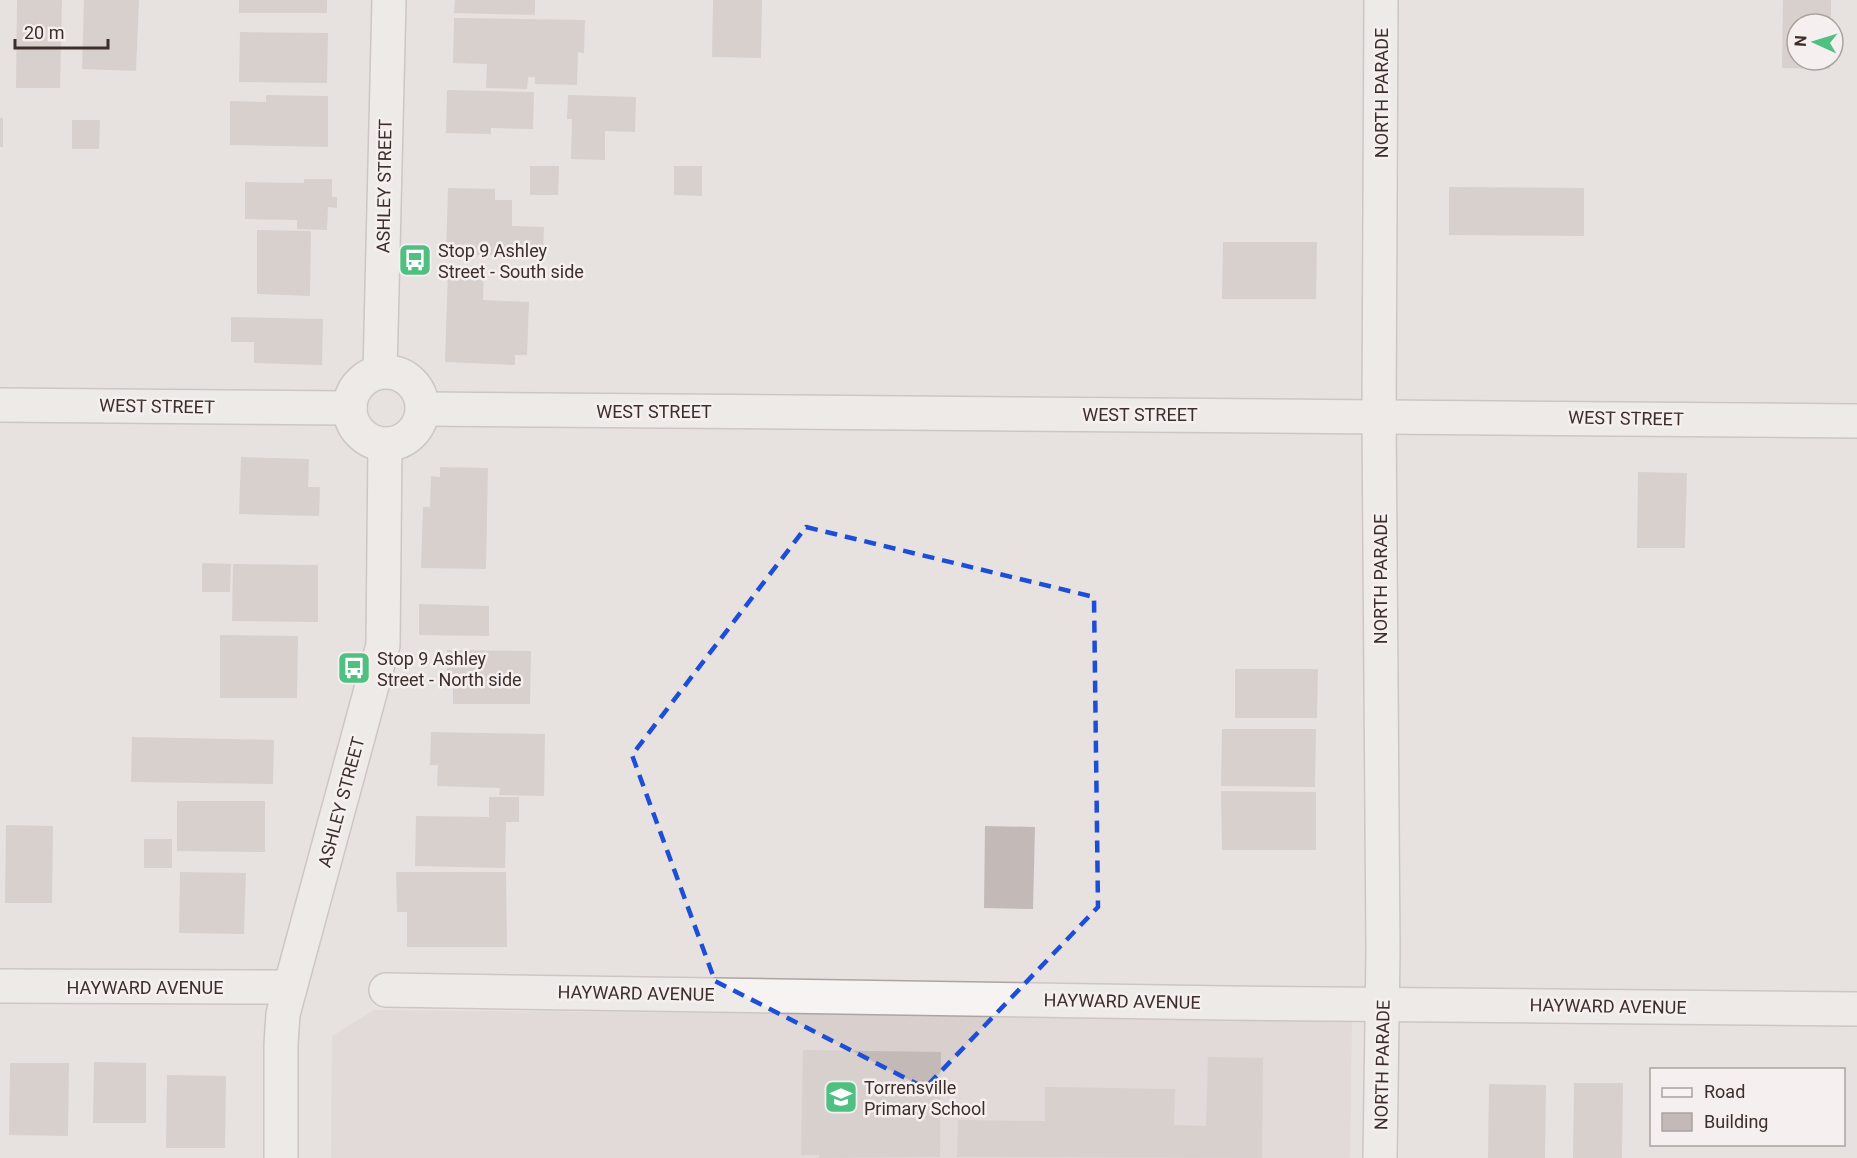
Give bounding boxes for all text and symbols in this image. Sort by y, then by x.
scale bar [15,12,108,50]
north arrow [1785,12,1845,72]
text: 20 m [24,22,64,43]
street label: NORTH PARADE [1371,28,1392,158]
text: N [1791,35,1810,47]
street label: ASHLEY STREET [372,118,396,253]
place label: Stop 9 Ashley Street - South side [438,240,584,282]
bus stop icon: Stop 9 Ashley Street - South side [397,242,433,278]
street label: WEST STREET [99,394,215,418]
street label: WEST STREET [596,401,712,422]
street label: WEST STREET [1082,404,1198,425]
street label: WEST STREET [1568,406,1684,430]
street label: NORTH PARADE [1370,514,1391,644]
place label: Stop 9 Ashley Street - North side [377,648,522,690]
bus stop icon: Stop 9 Ashley Street - North side [336,650,372,686]
street label: ASHLEY STREET [313,734,369,870]
street label: HAYWARD AVENUE [67,977,224,998]
street label: HAYWARD AVENUE [557,981,715,1005]
street label: HAYWARD AVENUE [1043,989,1201,1013]
street label: HAYWARD AVENUE [1529,994,1687,1018]
street label: NORTH PARADE [1370,1000,1394,1130]
legend [1650,1068,1845,1146]
place label: Torrensville Primary School [864,1077,986,1119]
school or university icon: Torrensville Primary School [823,1079,859,1115]
text: Road [1704,1081,1745,1102]
text: Building [1704,1111,1768,1132]

